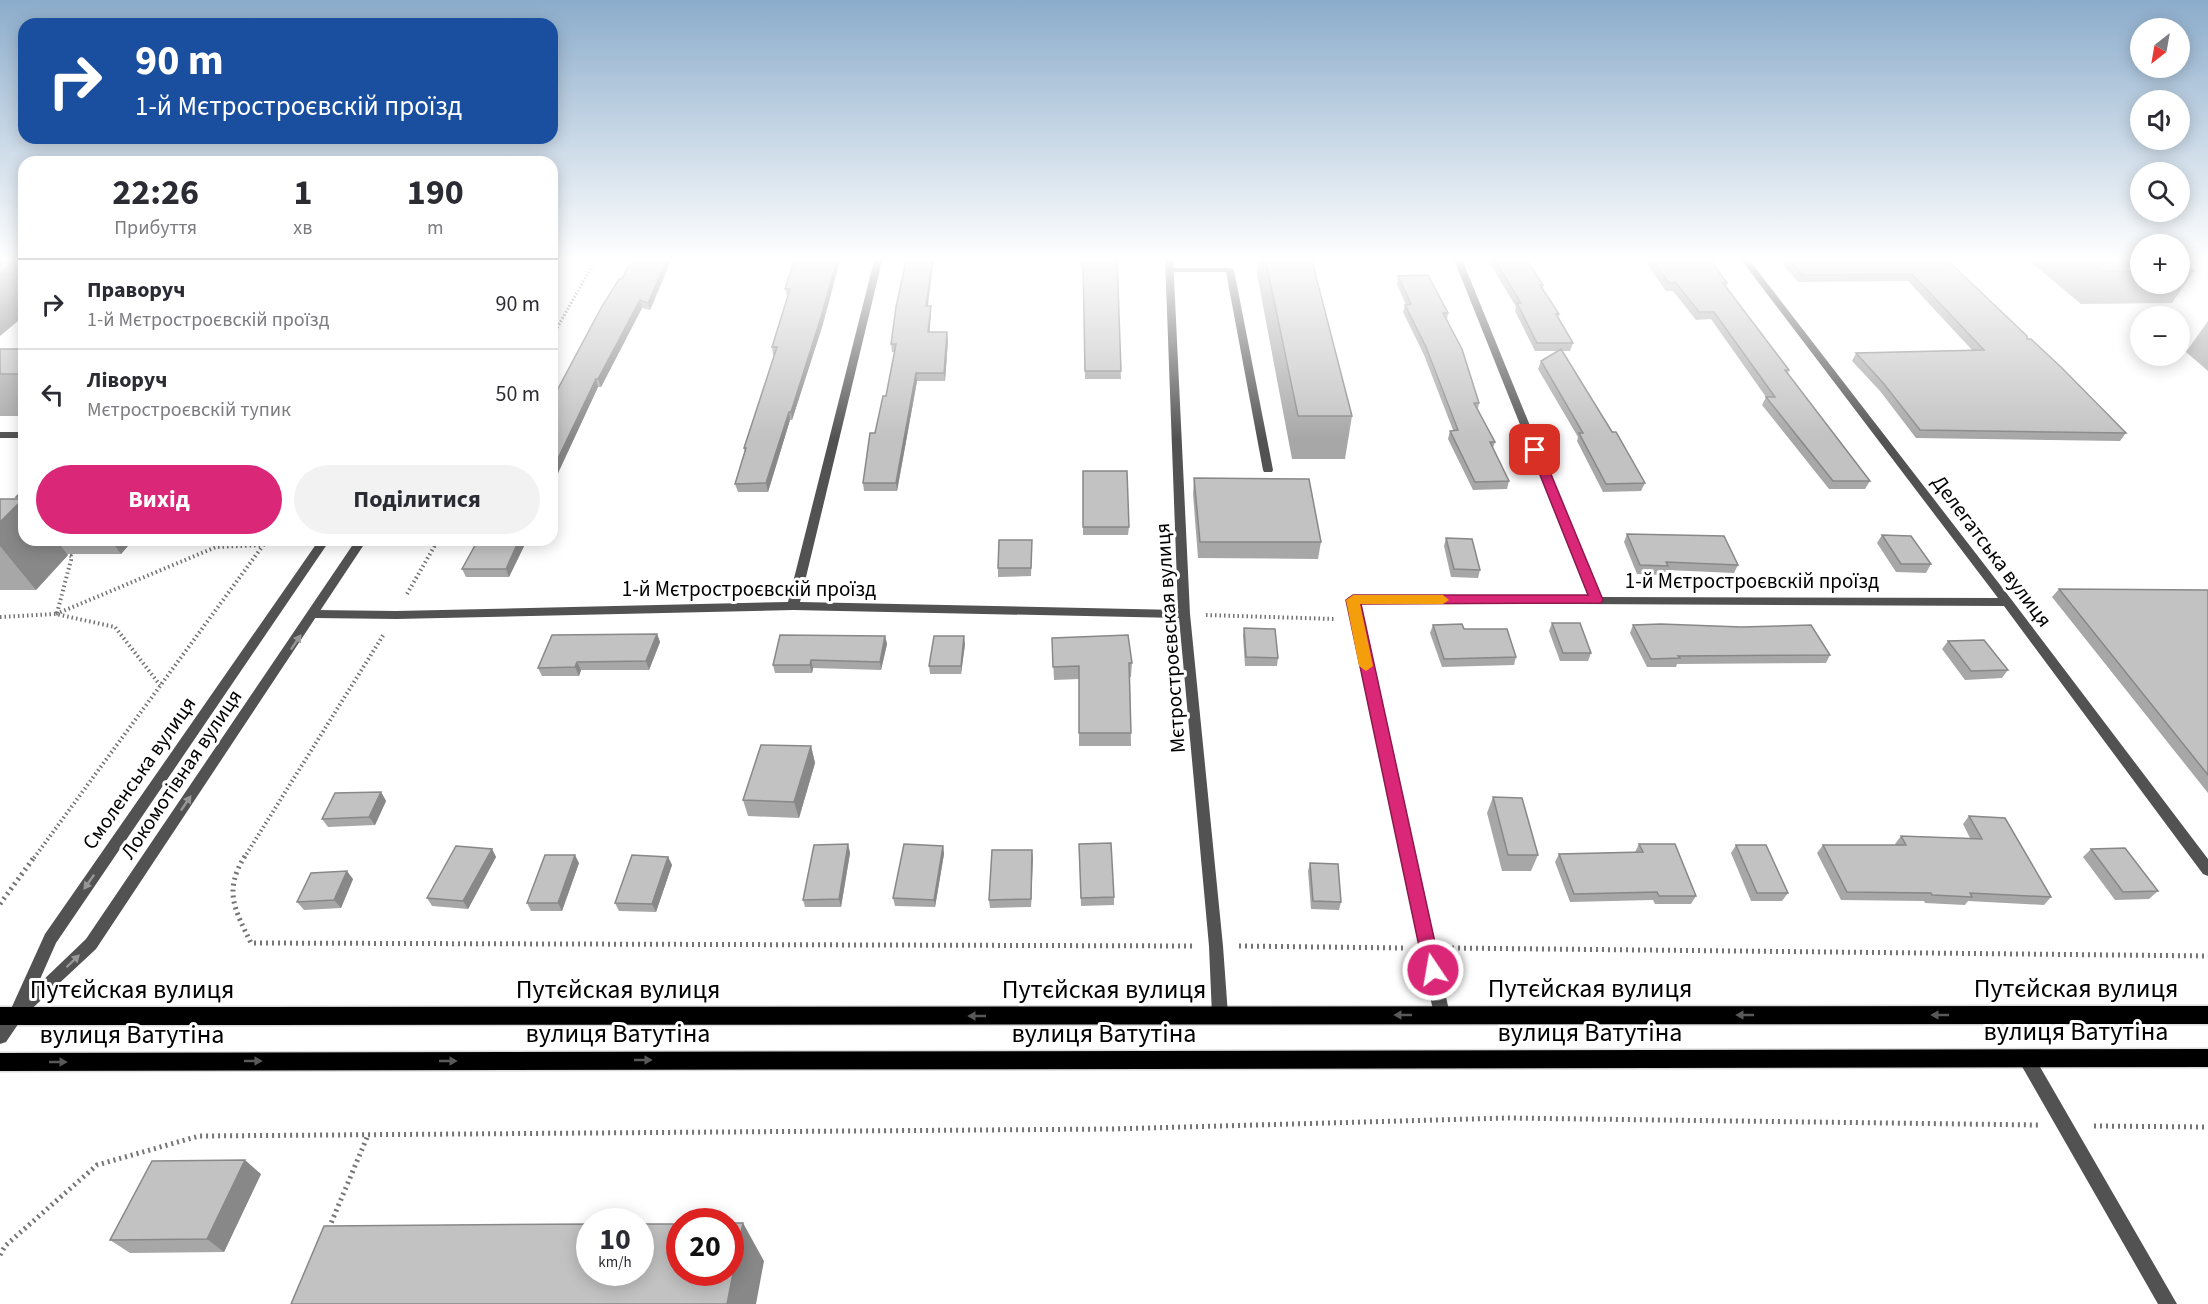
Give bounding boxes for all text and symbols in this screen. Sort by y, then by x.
north arrow [2130,18,2190,78]
map controls [2130,18,2190,366]
text: 90 m [135,31,224,91]
icon: right [36,42,114,120]
text: 1-й Мєтростроєвскій проїзд [135,87,462,126]
button: sound [2130,90,2190,150]
button: search [2130,162,2190,222]
text: 22:26 [112,167,199,218]
text: 1 [293,167,312,218]
text: 190 [407,167,464,218]
text: Прибуття [114,214,197,242]
text: хв [293,214,312,242]
text: m [427,214,444,242]
button: + [2130,234,2190,294]
text: Праворуч [87,274,185,306]
icon: right [36,288,69,321]
text: 90 m [495,288,540,320]
text: 1-й Мєтростроєвскій проїзд [87,306,329,334]
button: − [2130,306,2190,366]
text: Ліворуч [87,364,167,396]
icon: left [36,378,69,411]
text: 50 m [495,378,540,410]
text: Мєтростроєвскій тупик [87,396,291,424]
pin [1509,424,1560,475]
icon: arrive [1518,433,1551,466]
button: Вихід [36,465,282,534]
button: Поділитися [294,465,540,534]
street label: Делегатська вулиця [1925,469,2059,633]
street label: Мєтростроєвская вулиця [1147,522,1193,754]
street label: 1-й Мєтростроєвскій проїзд [1625,566,1879,596]
street label: 1-й Мєтростроєвскій проїзд [622,574,876,604]
one-way arrow [290,634,302,650]
street label: Локомотівная вулиця [113,683,249,865]
street label: Смоленська вулиця [75,690,203,856]
one-way arrow [181,795,192,811]
one-way arrow [83,874,95,890]
position arrow [1401,938,1465,1002]
one-way arrow [66,954,81,968]
street label: Путєйская вулиця [1488,970,1692,1007]
street label: Путєйская вулиця [1974,970,2178,1007]
street label: Путєйская вулиця [30,971,234,1008]
street label: Путєйская вулиця [516,971,720,1008]
street label: Путєйская вулиця [1002,971,1206,1008]
one-way arrow [1393,1010,1412,1020]
one-way arrow [1735,1010,1754,1020]
one-way arrow [1930,1010,1949,1020]
one-way arrow [967,1011,986,1021]
street label: вулиця Ватутіна [1984,1013,2168,1050]
street label: вулиця Ватутіна [1498,1014,1682,1051]
street label: вулиця Ватутіна [526,1015,710,1052]
street label: вулиця Ватутіна [1012,1015,1196,1052]
street label: вулиця Ватутіна [40,1016,224,1053]
one-way arrow [634,1055,653,1065]
one-way arrow [244,1056,263,1066]
one-way arrow [439,1056,458,1066]
one-way arrow [49,1057,68,1067]
speed limit sign: 20 [666,1208,744,1286]
text: 10 [599,1218,631,1261]
text: km/h [598,1252,632,1273]

